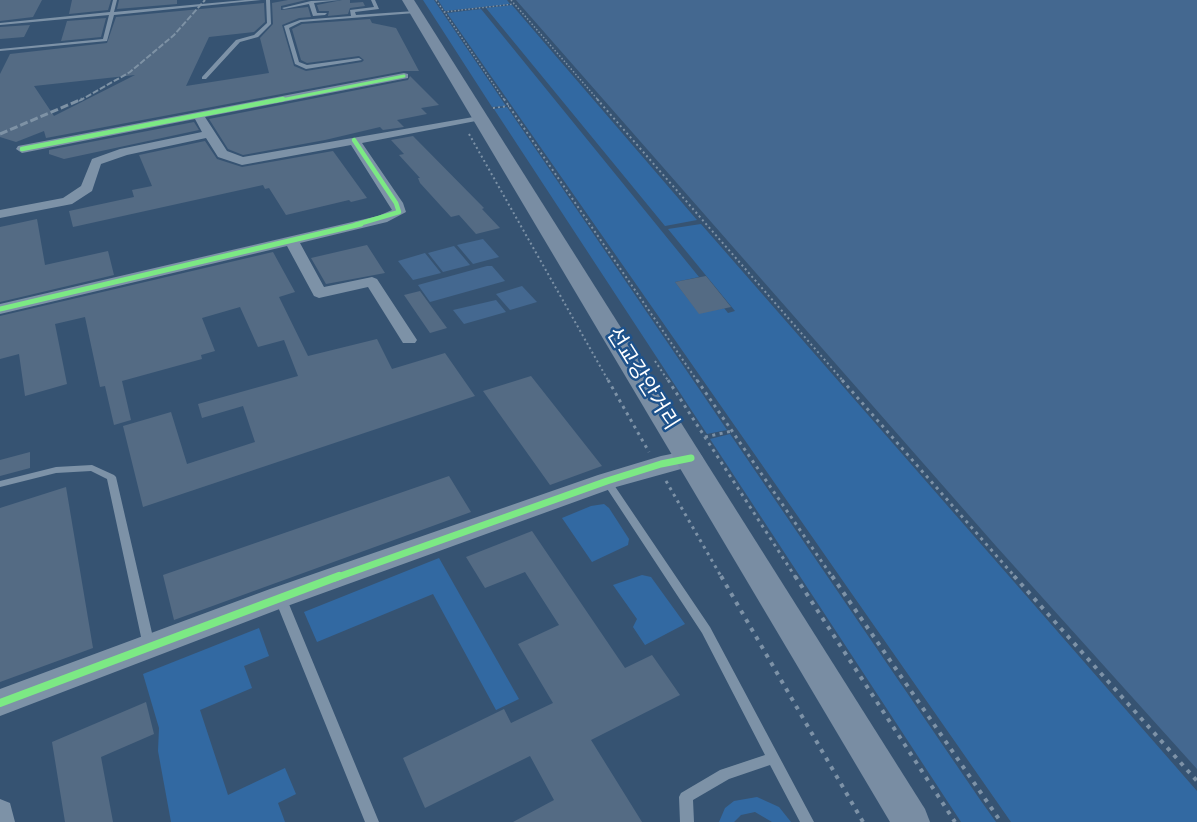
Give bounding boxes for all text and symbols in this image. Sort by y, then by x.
street label: 선교강안거리 [601,323,683,435]

